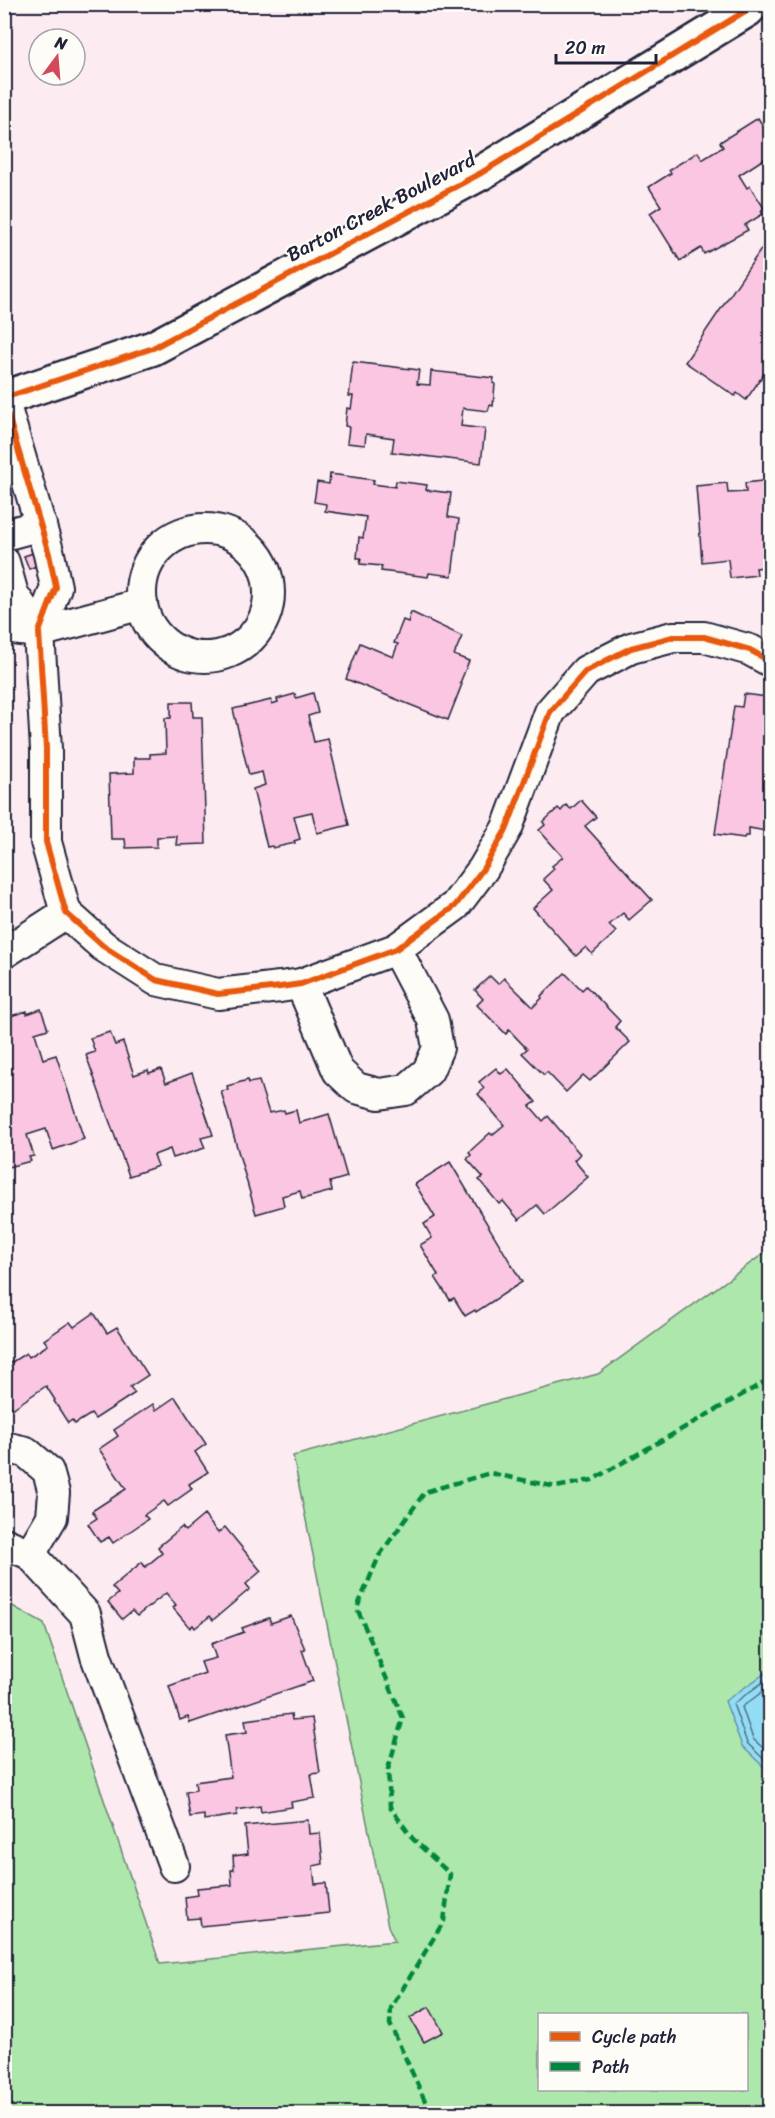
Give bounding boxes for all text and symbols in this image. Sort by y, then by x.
north arrow [27,27,87,87]
text: N [51,27,71,59]
scale bar [556,27,656,65]
text: 20 m [565,32,605,64]
street label: Barton Creek Boulevard [280,142,483,272]
legend [538,2013,748,2091]
text: Cycle path [592,2021,676,2053]
text: Path [592,2051,629,2083]

